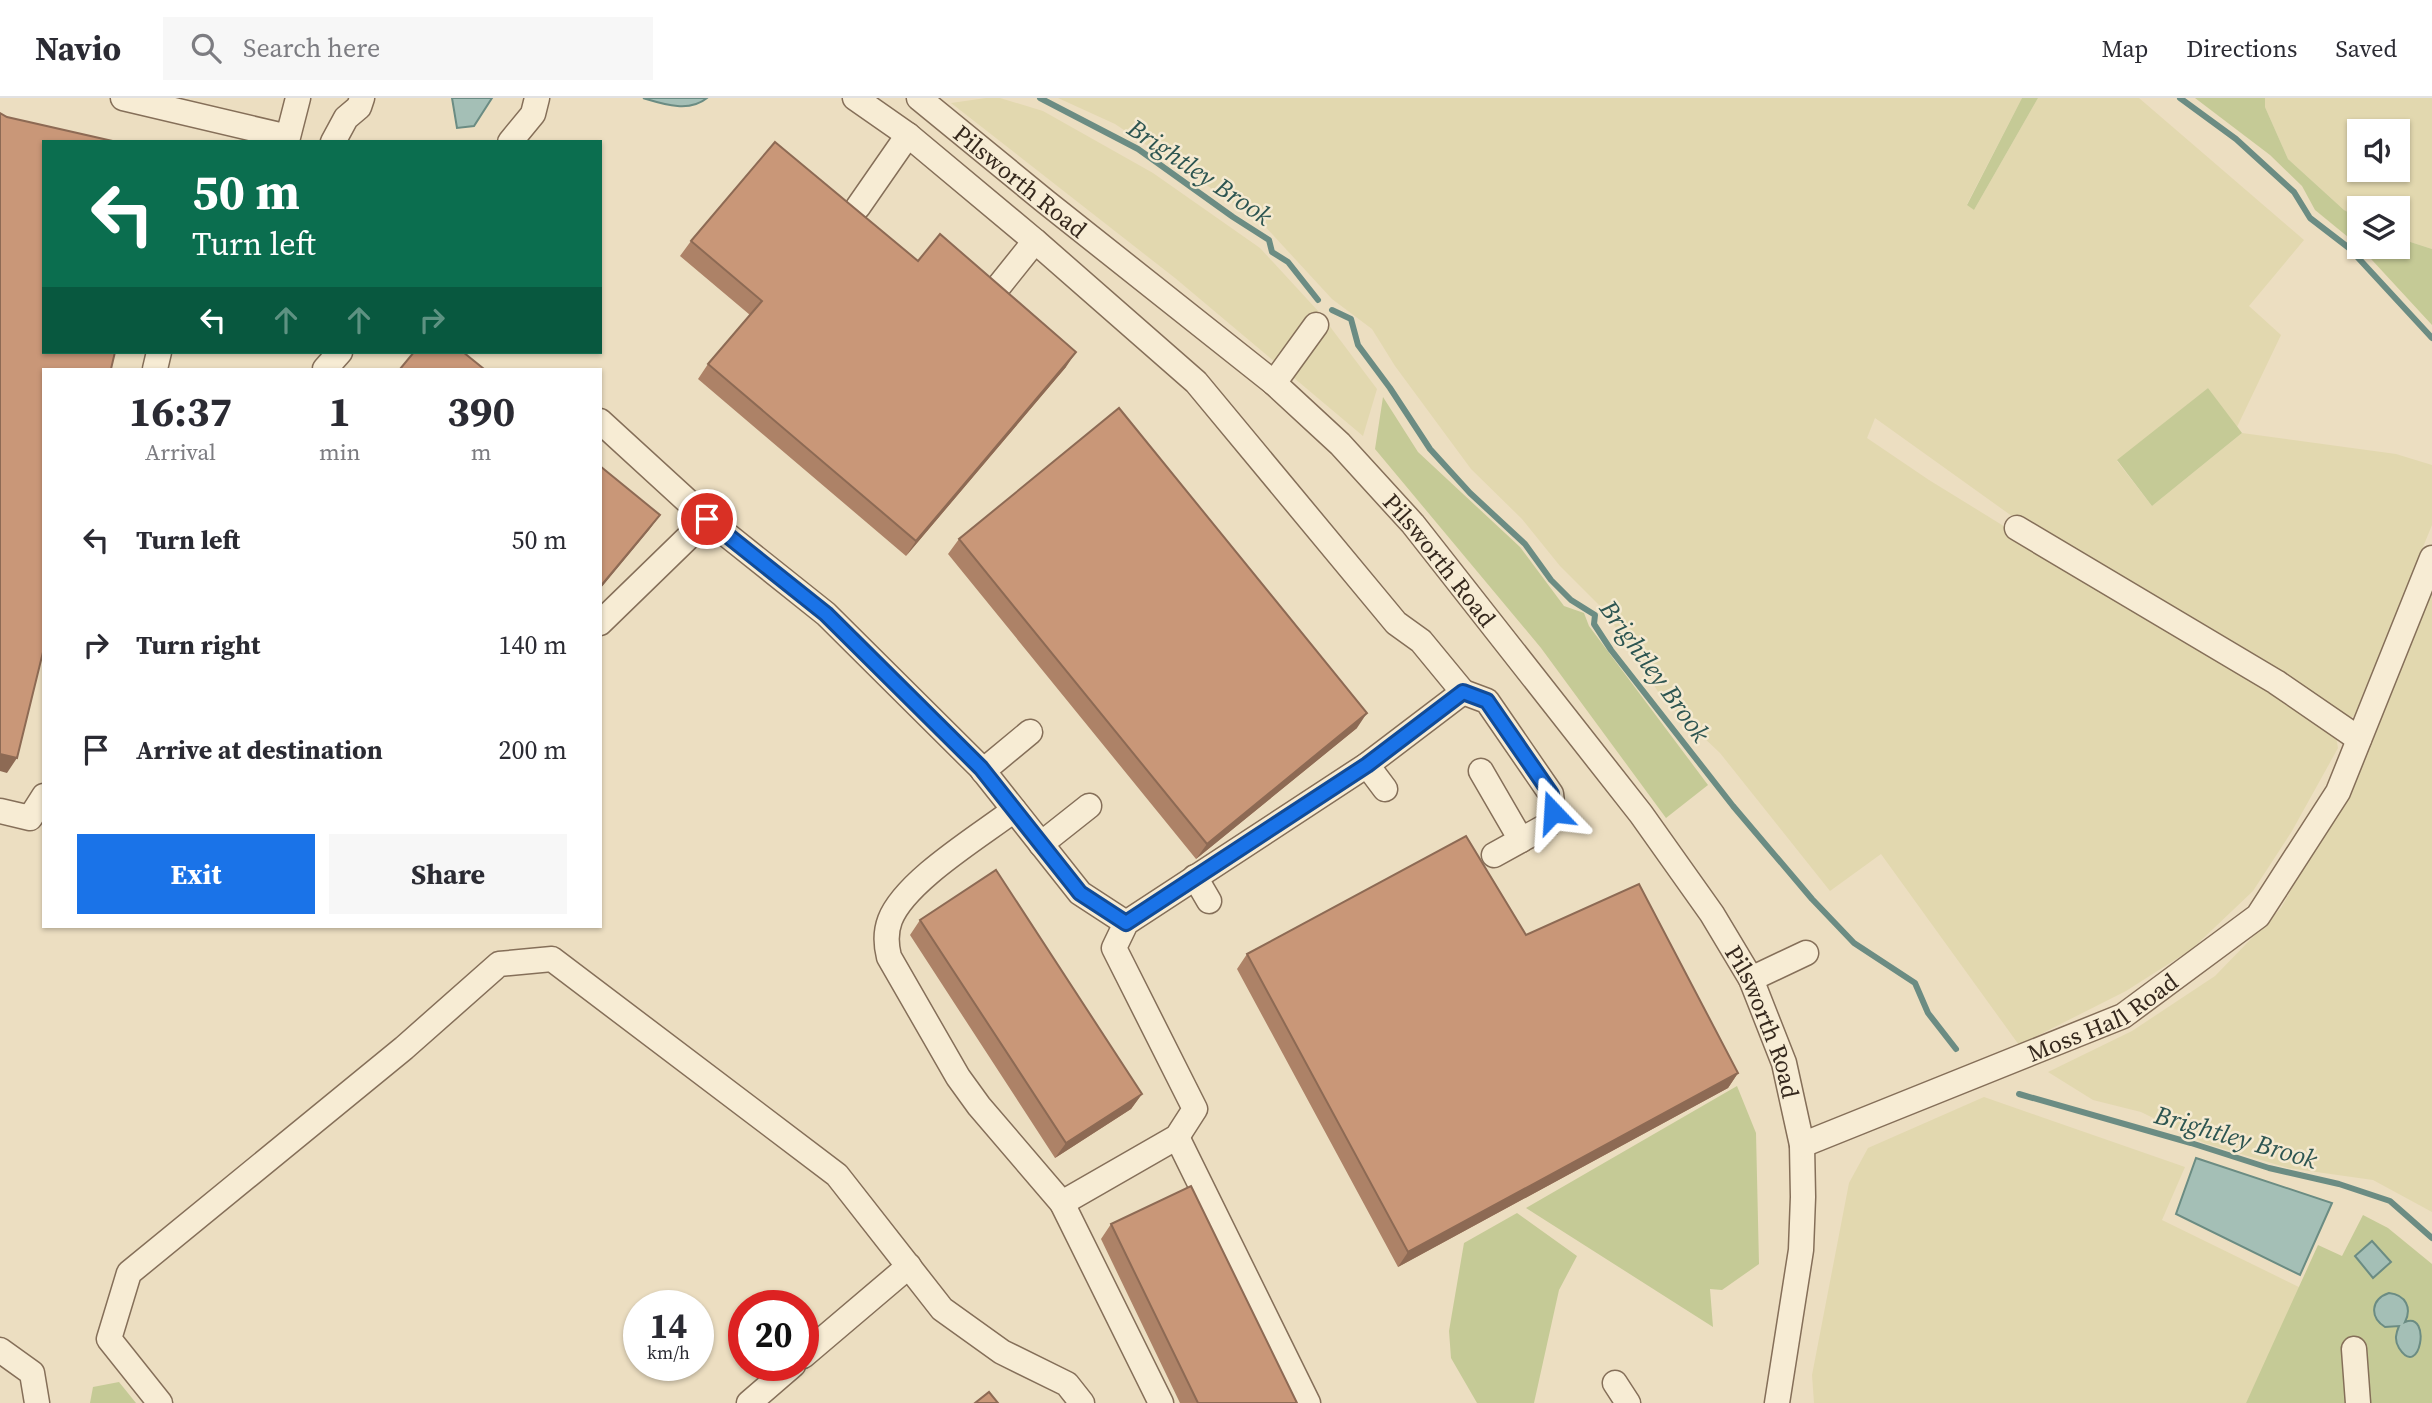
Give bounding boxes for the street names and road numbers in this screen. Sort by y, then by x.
street label: Pilsworth Road [947,117,1094,245]
street label: Pilsworth Road [1376,486,1504,634]
street label: Pilsworth Road [1718,939,1808,1102]
street label: Moss Hall Road [2022,964,2185,1069]

